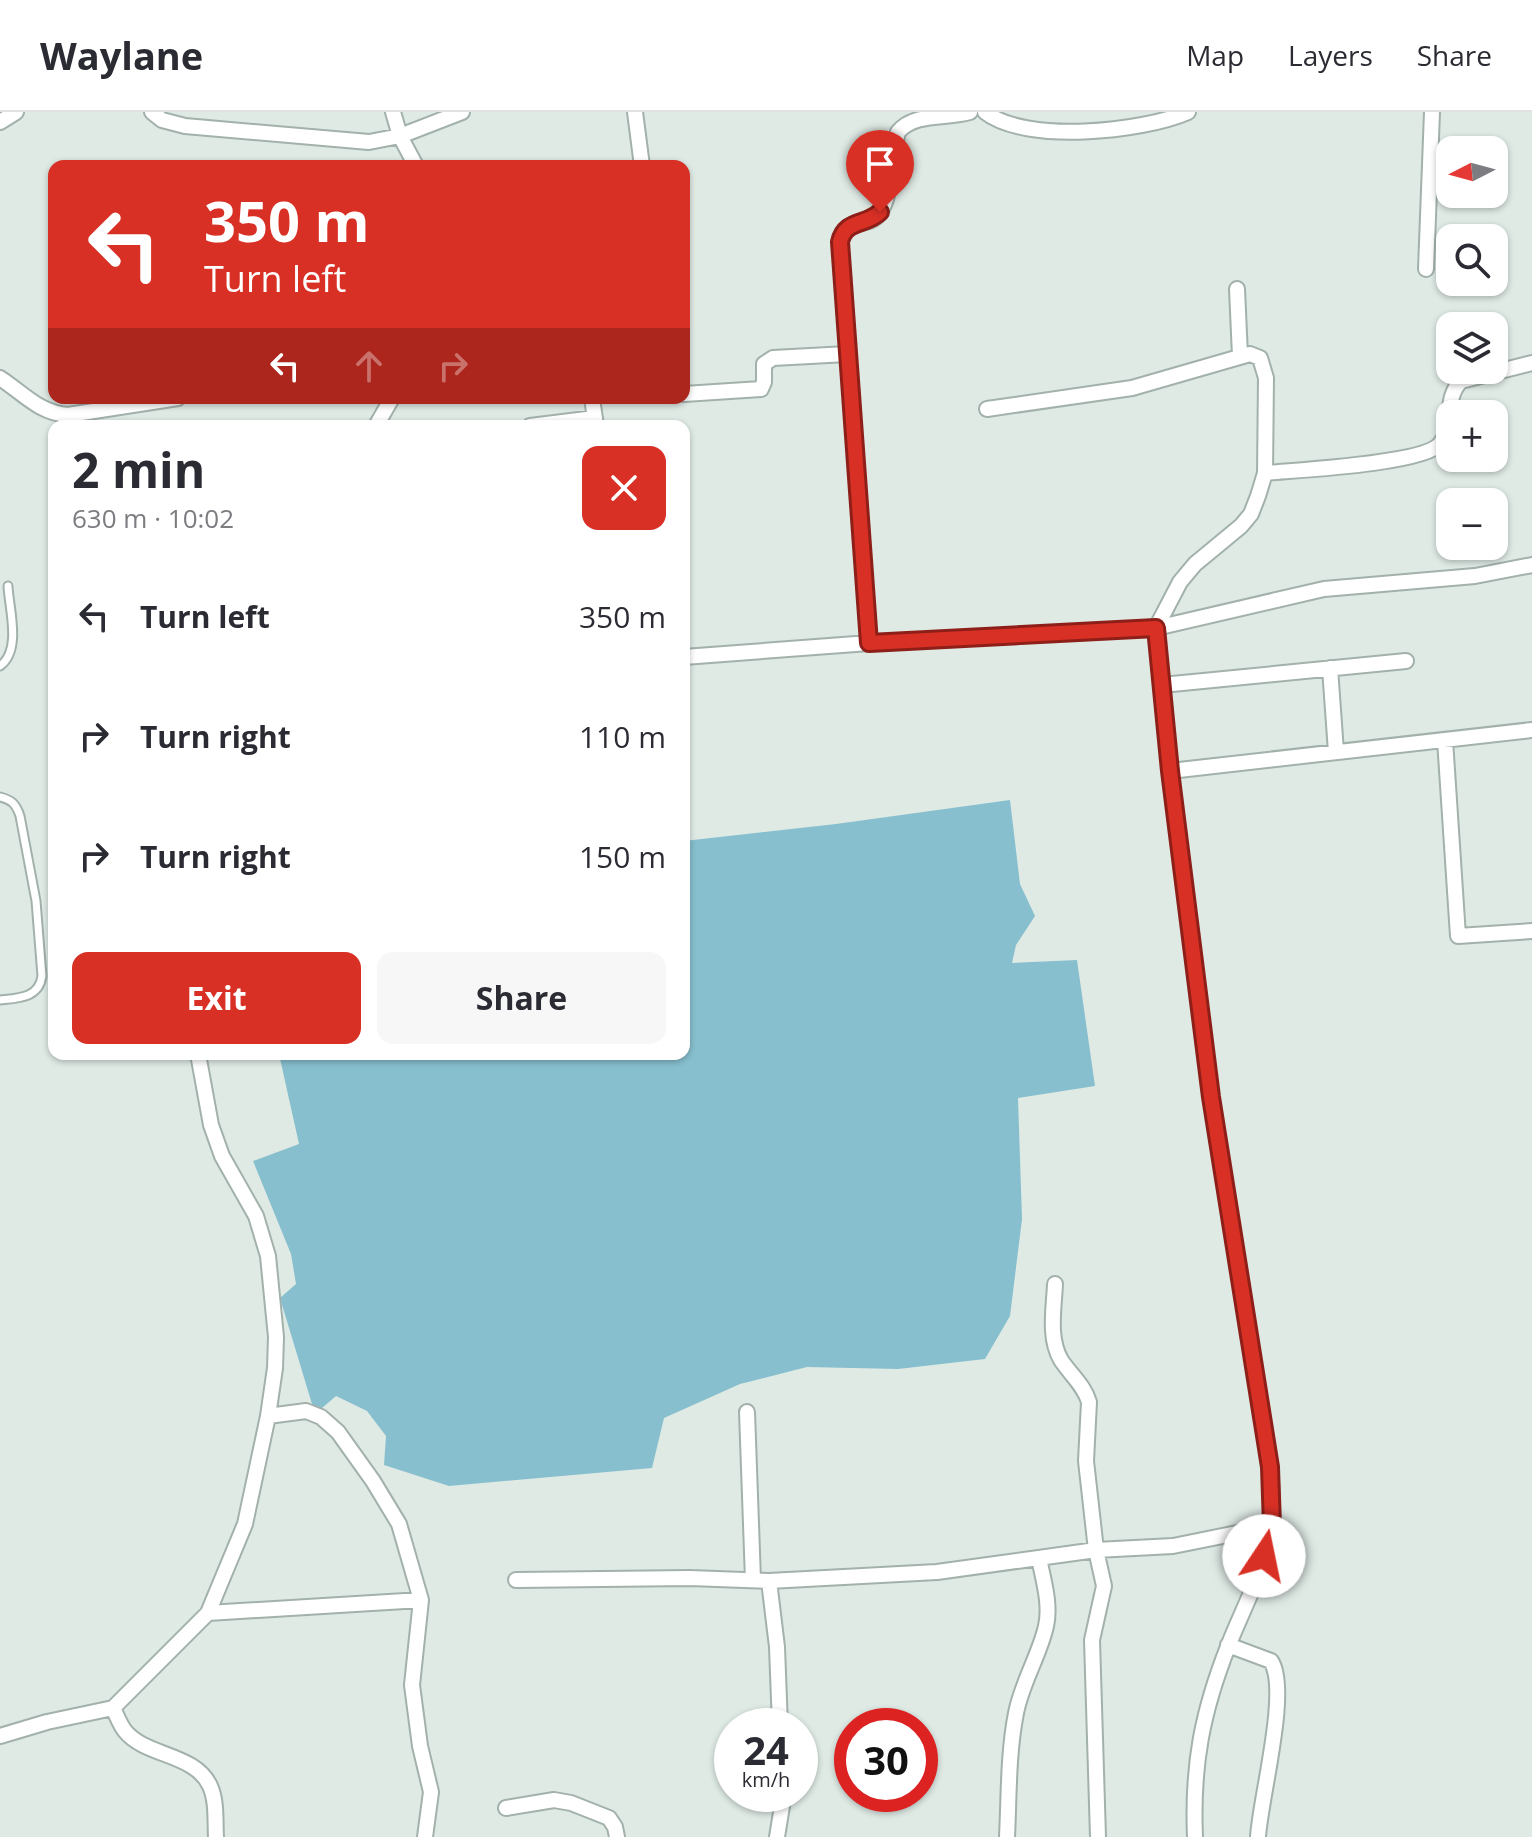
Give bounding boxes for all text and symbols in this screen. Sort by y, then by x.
text: Waylane [40,29,203,81]
text: Map [1186,36,1244,74]
text: Layers [1288,36,1373,74]
text: Share [1417,36,1492,74]
pin [846,130,914,212]
north arrow [1436,136,1508,208]
map controls [1436,136,1508,560]
icon: arrive [858,142,902,186]
text: 350 m [204,182,370,258]
icon: left [72,192,176,296]
button: search [1436,224,1508,296]
text: Turn left [204,254,346,303]
button: layers [1436,312,1508,384]
icon: left [263,344,307,388]
icon: ahead [347,344,391,388]
icon: right [431,344,475,388]
button: + [1436,400,1508,472]
text: 2 min [72,437,205,502]
button: close [582,446,666,530]
button: − [1436,488,1508,560]
text: 630 m · 10:02 [72,500,234,536]
icon: left [72,594,116,638]
text: Turn left [140,596,270,637]
text: 350 m [579,596,666,637]
icon: right [72,714,116,758]
text: Turn right [140,716,291,757]
text: 110 m [579,716,666,757]
icon: right [72,834,116,878]
text: Turn right [140,836,291,877]
text: 150 m [579,836,666,877]
button: Exit [72,952,361,1044]
button: Share [377,952,666,1044]
position arrow [1222,1514,1306,1598]
speed limit sign: 30 [834,1708,938,1812]
text: 24 [743,1722,789,1777]
text: km/h [742,1766,790,1793]

